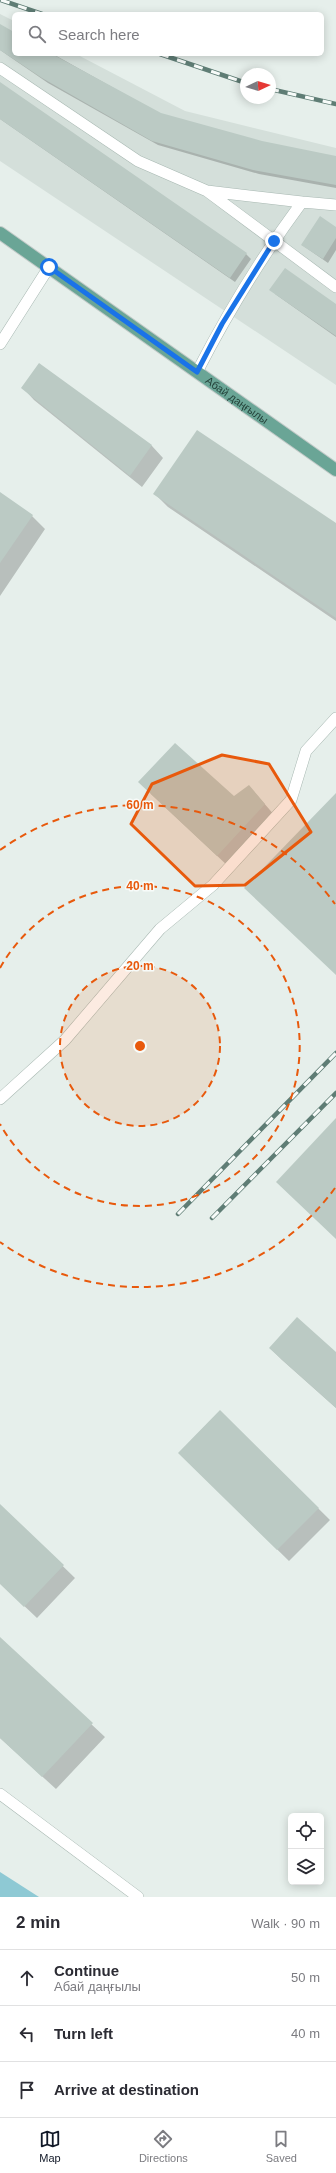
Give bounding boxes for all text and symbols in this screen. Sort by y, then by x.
search box [12,12,324,56]
icon: search [26,23,48,45]
text: Search here [58,26,140,43]
north arrow [240,68,276,104]
route end [265,232,283,250]
route start [40,258,58,276]
street label: Абай даңғылы [203,374,271,426]
text: 60 m [126,798,154,812]
text: 40 m [126,879,154,893]
text: 20 m [126,959,154,973]
centre of rings [133,1039,147,1053]
map controls [288,1813,324,1885]
button: locate [288,1813,324,1849]
button: layers [288,1849,324,1885]
text: 2 min [16,1913,60,1932]
text: Walk · 90 m [251,1916,320,1931]
text: Continue [54,1962,119,1979]
icon: ahead [16,1967,38,1989]
text: 50 m [291,1970,320,1985]
text: Абай даңғылы [54,1979,141,1994]
icon: left [16,2023,38,2045]
text: Turn left [54,2025,113,2042]
text: 40 m [291,2026,320,2041]
icon: arrive [16,2079,38,2101]
text: Arrive at destination [54,2081,199,2098]
tab: Map [39,2128,61,2164]
tab: Directions [139,2128,188,2164]
tab: Saved [266,2128,297,2164]

